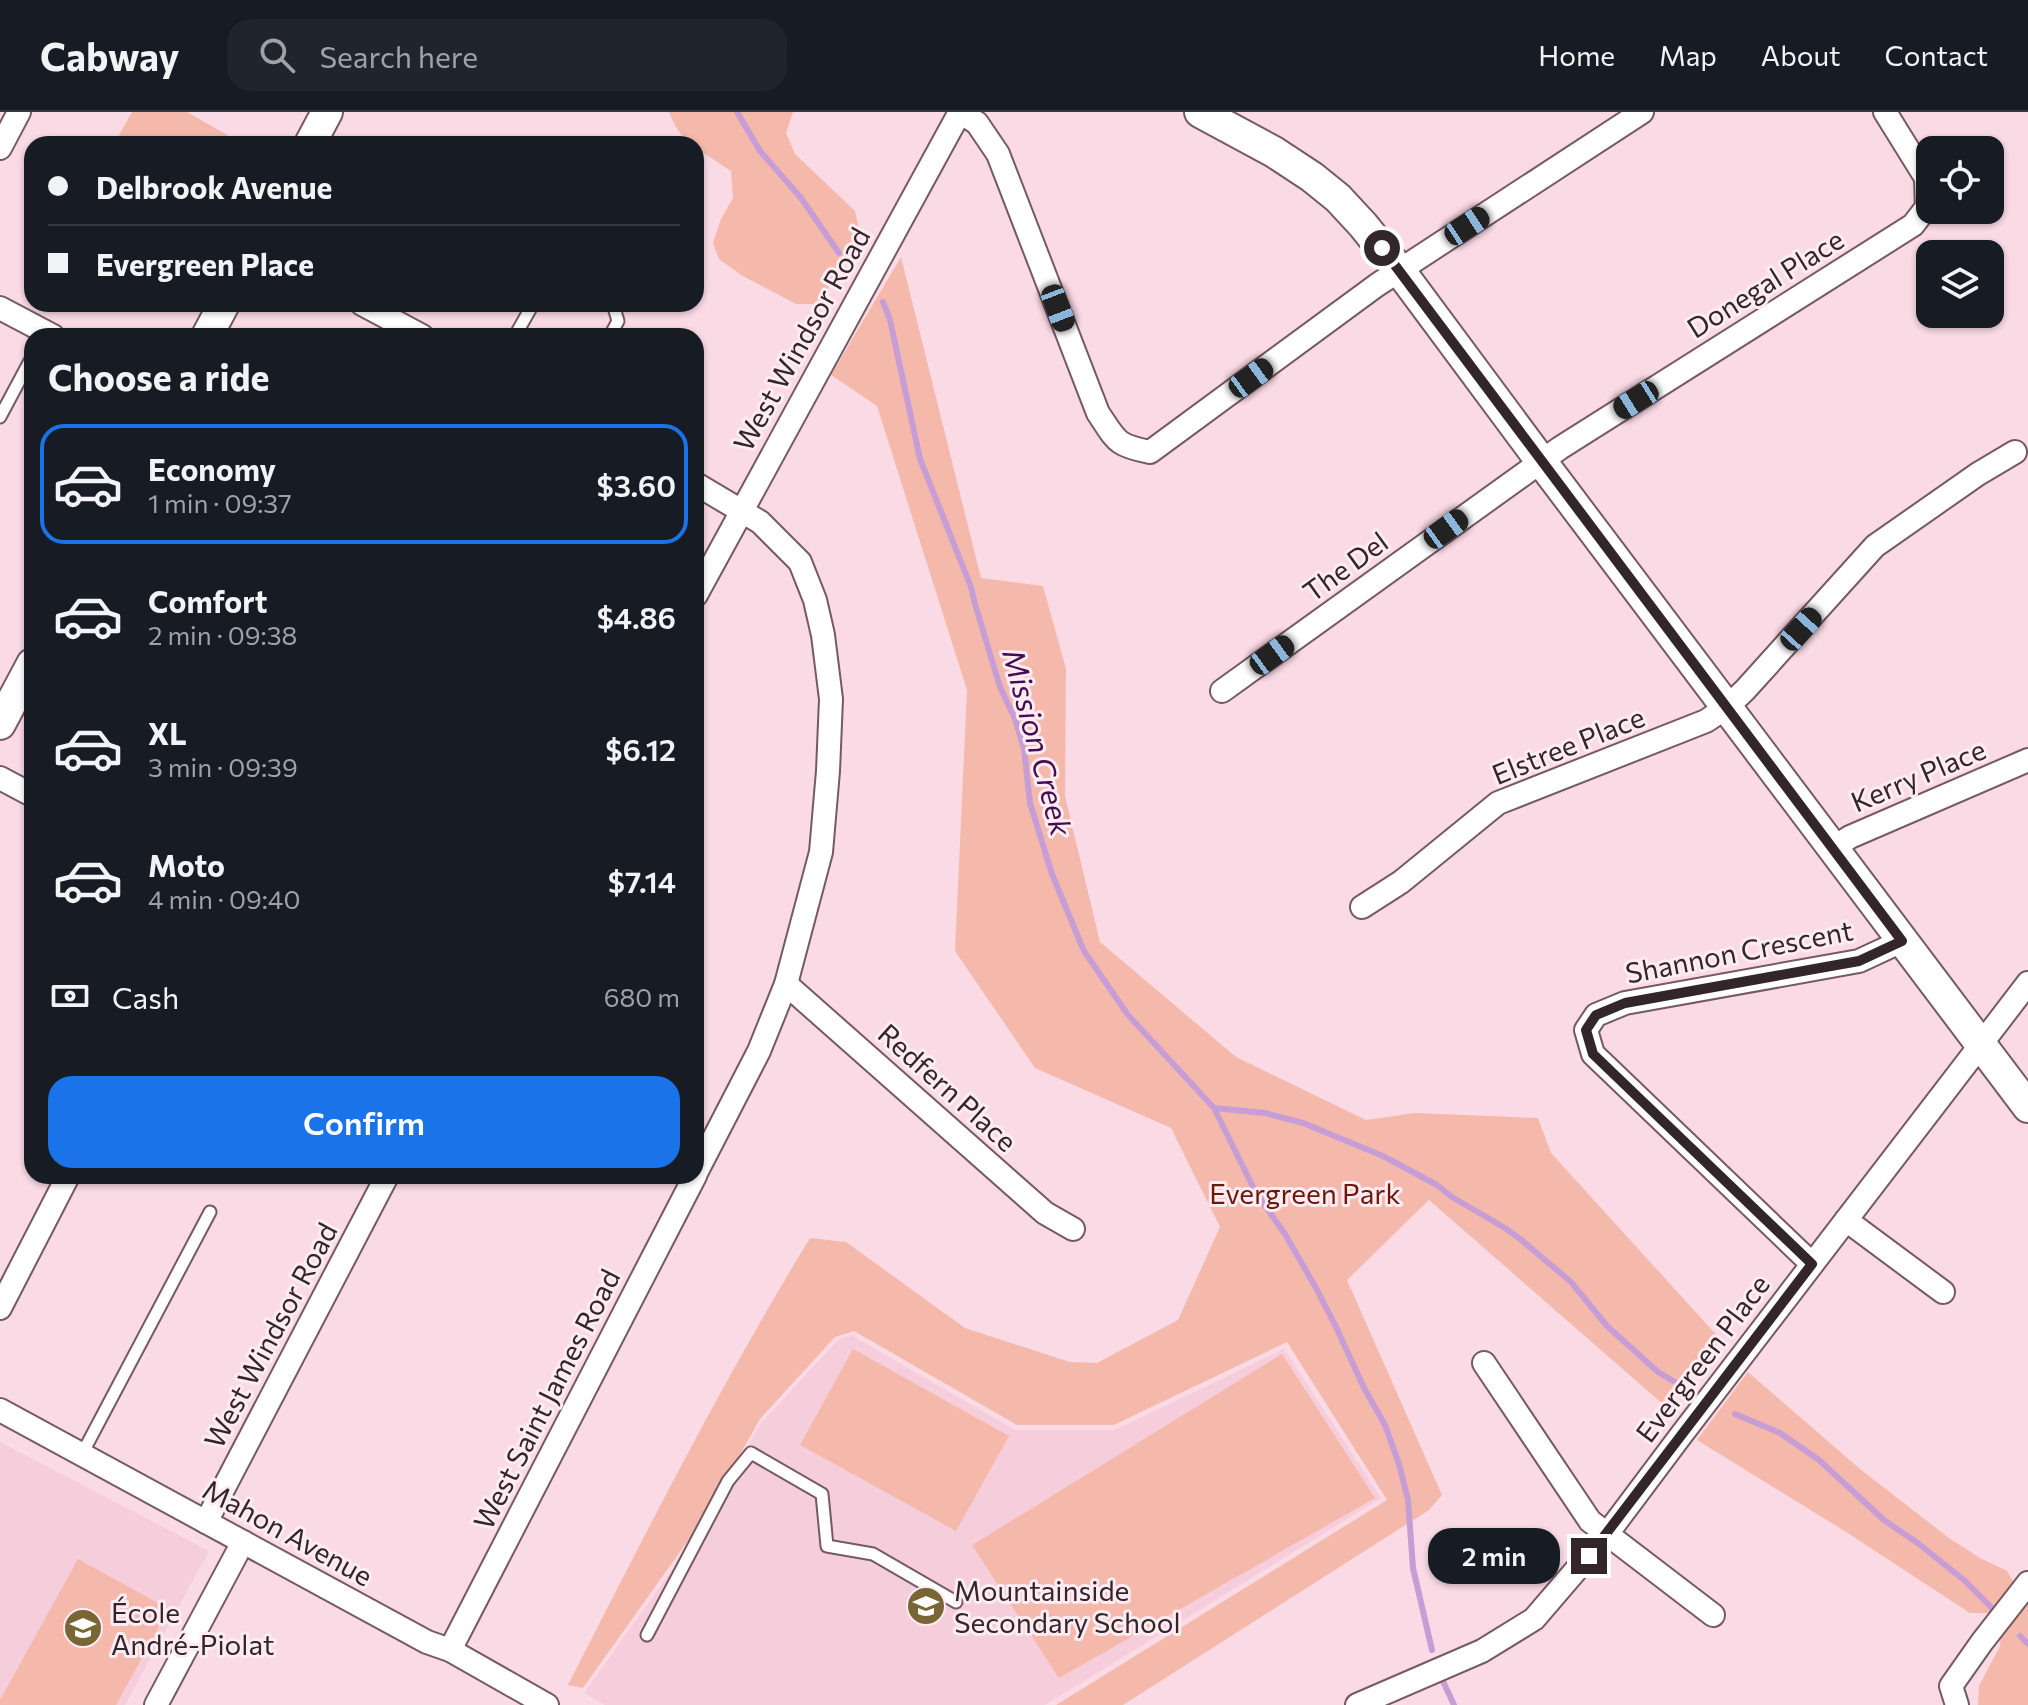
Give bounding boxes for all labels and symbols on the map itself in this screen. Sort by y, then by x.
car [1440,203,1494,249]
street label: West Windsor Road [725,221,877,457]
street label: Donegal Place [1680,221,1850,345]
route start [1364,230,1400,266]
car [1038,281,1078,335]
car [1225,354,1277,402]
car [1609,377,1663,423]
car [1420,505,1472,553]
street label: The Del [1296,524,1394,608]
car [1776,603,1826,655]
car [1246,631,1298,679]
water label: Mission Creek [996,644,1082,840]
street label: Elstree Place [1487,699,1649,791]
street label: Kerry Place [1846,731,1990,819]
street label: Shannon Crescent [1622,912,1856,990]
street label: Redfern Place [872,1016,1024,1158]
park label: Evergreen Park [1209,1176,1401,1210]
street label: West Windsor Road [196,1217,344,1453]
street label: West Saint James Road [466,1263,626,1535]
street label: Evergreen Place [1628,1268,1776,1448]
street label: Mahon Avenue [197,1471,379,1593]
callout: 2 min [1429,1528,1561,1584]
route end [1571,1538,1607,1574]
place label: Mountainside Secondary School [954,1573,1181,1639]
school or university icon: Mountainside Secondary School [905,1585,947,1627]
place label: École André-Piolat [111,1595,275,1661]
school or university icon: École André-Piolat [62,1607,104,1649]

